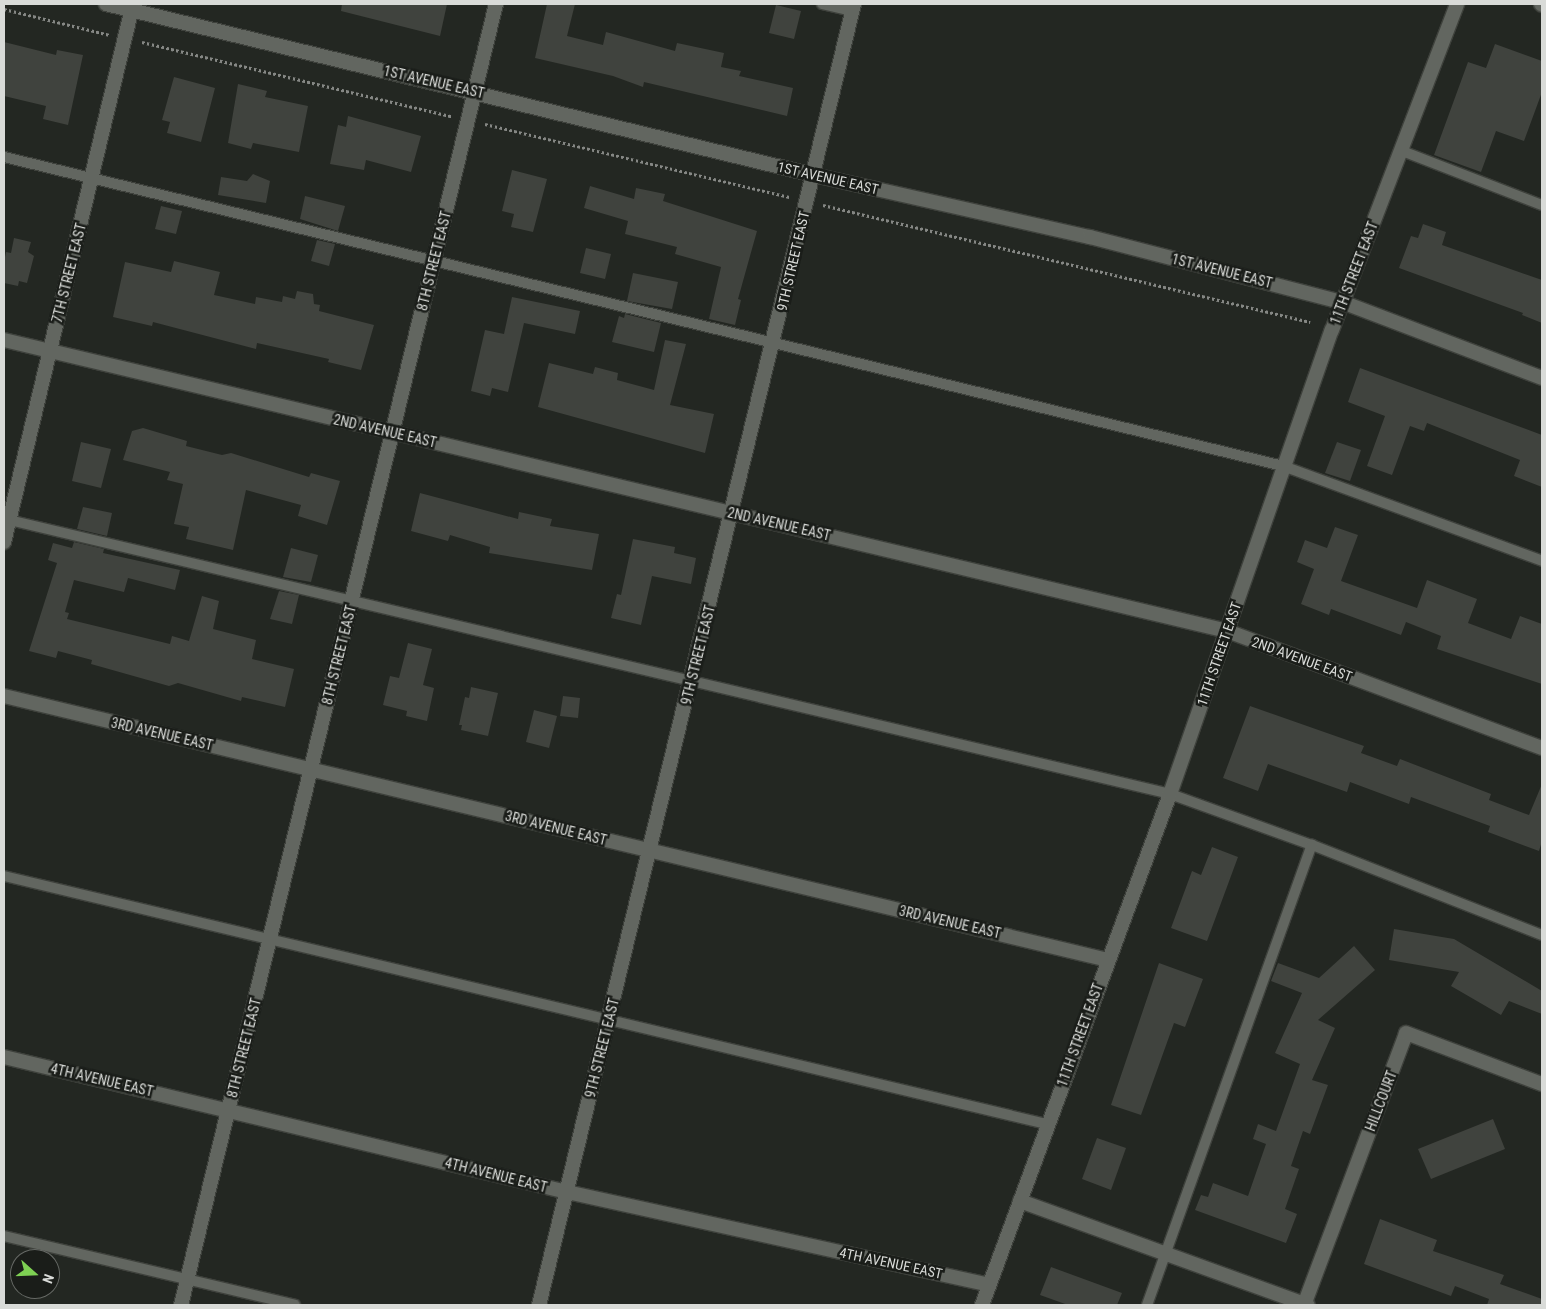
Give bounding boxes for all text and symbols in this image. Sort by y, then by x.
street label: 1ST AVENUE EAST [382,62,486,102]
street label: 1ST AVENUE EAST [776,158,880,198]
street label: 8TH STREET EAST [413,209,455,313]
street label: 9TH STREET EAST [773,209,813,313]
street label: 11TH STREET EAST [1327,219,1381,327]
street label: 7TH STREET EAST [48,221,90,325]
street label: 1ST AVENUE EAST [1170,250,1274,292]
street label: 2ND AVENUE EAST [332,411,438,451]
street label: 2ND AVENUE EAST [726,504,832,544]
street label: 11TH STREET EAST [1193,600,1245,708]
street label: 8TH STREET EAST [318,603,360,707]
street label: 9TH STREET EAST [677,603,719,707]
street label: 2ND AVENUE EAST [1250,633,1354,685]
street label: 3RD AVENUE EAST [109,714,215,754]
street label: 3RD AVENUE EAST [503,807,609,849]
street label: 3RD AVENUE EAST [897,902,1003,942]
street label: 11TH STREET EAST [1053,981,1107,1089]
street label: 8TH STREET EAST [223,996,265,1100]
street label: 9TH STREET EAST [581,996,623,1100]
street label: 4TH AVENUE EAST [49,1060,155,1100]
street label: HILLCOURT [1362,1068,1400,1134]
street label: 4TH AVENUE EAST [443,1154,549,1196]
street label: 4TH AVENUE EAST [838,1244,944,1282]
north arrow [10,1249,60,1299]
text: N [39,1272,57,1286]

